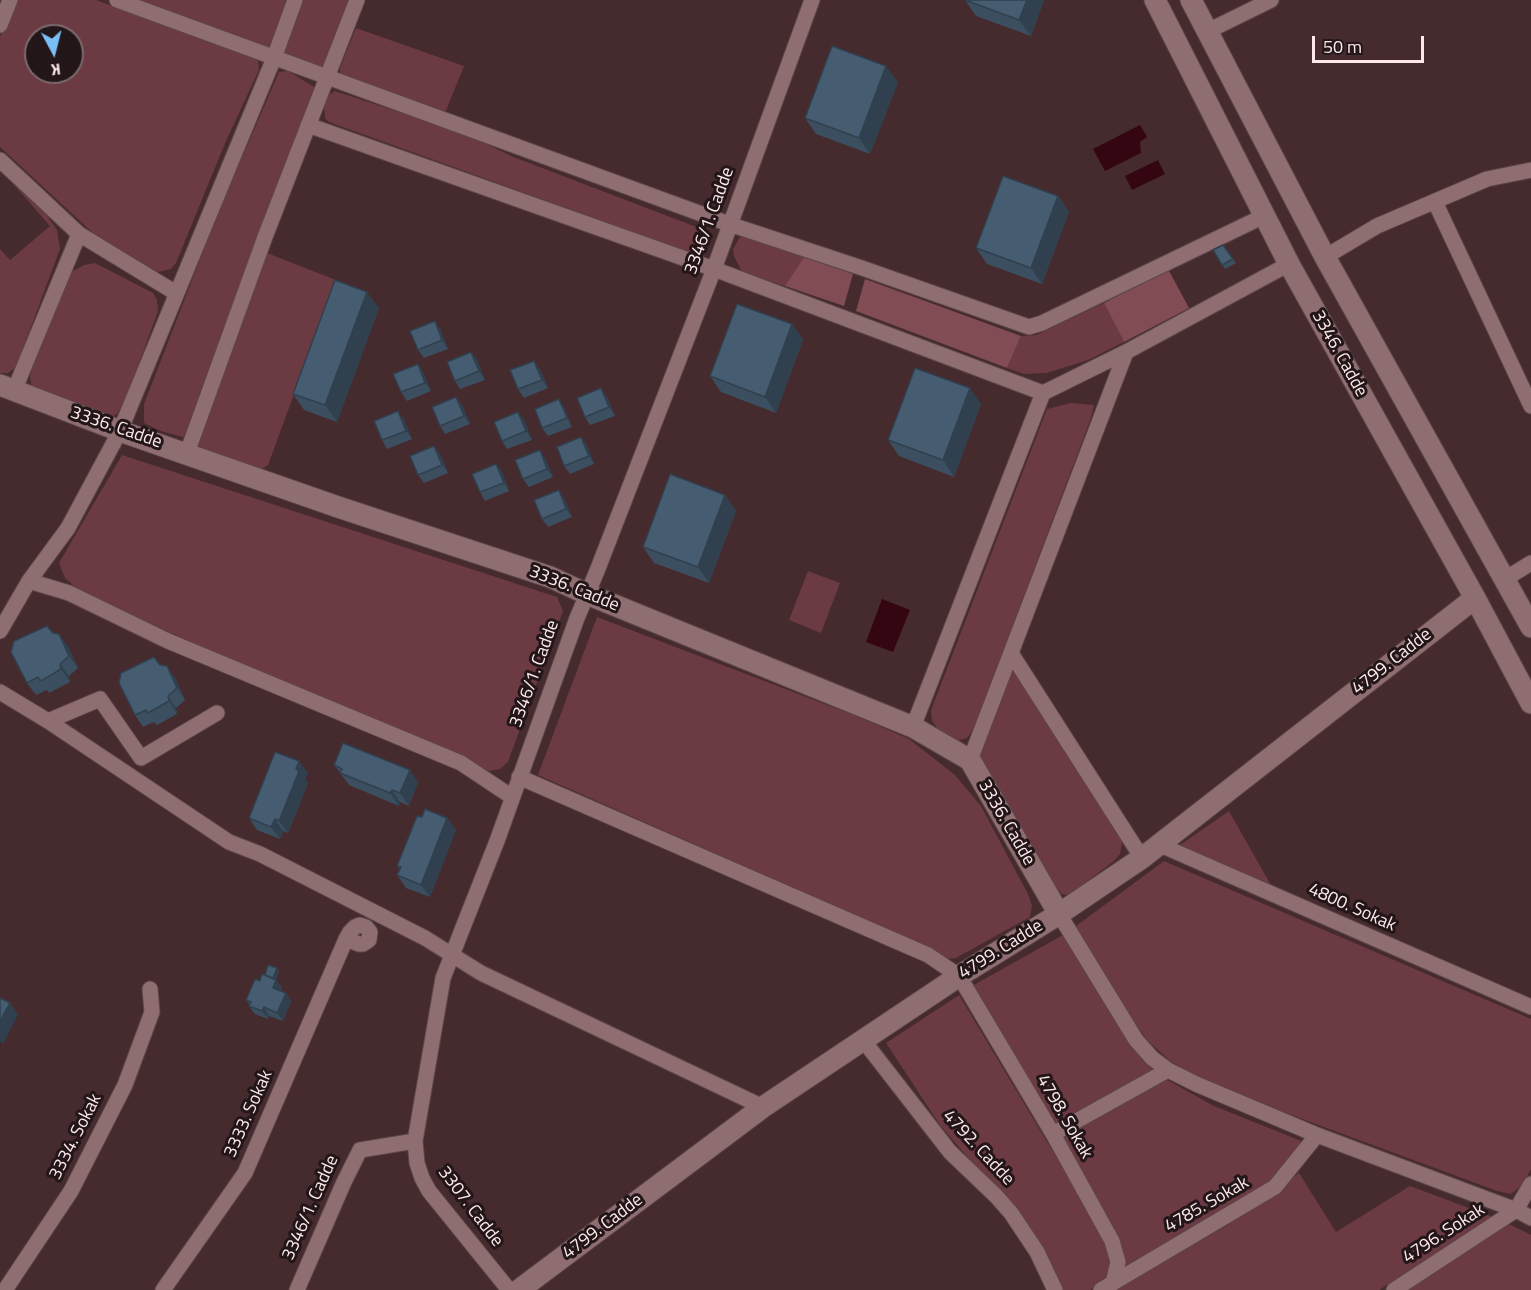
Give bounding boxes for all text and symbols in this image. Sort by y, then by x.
north arrow [24,24,84,84]
scale bar [1315,24,1428,62]
text: 50 m [1323,33,1362,60]
text: K [50,57,62,82]
street label: 3346/1. Cadde [681,164,739,278]
street label: 3346. Cadde [1306,307,1372,401]
street label: 3336. Cadde [68,402,164,454]
street label: 3336. Cadde [526,561,622,617]
street label: 3346/1. Cadde [506,617,564,731]
street label: 4799. Cadde [1348,624,1436,700]
street label: 3336. Cadde [973,776,1039,870]
street label: 4800. Sokak [1305,879,1399,937]
street label: 4799. Cadde [955,916,1047,984]
street label: 3333. Sokak [220,1067,278,1161]
street label: 4798. Sokak [1031,1071,1097,1163]
street label: 3334. Sokak [45,1090,107,1184]
street label: 4792. Cadde [938,1106,1018,1190]
street label: 3346/1. Cadde [278,1152,344,1264]
street label: 3307. Cadde [433,1163,507,1251]
street label: 4785. Sokak [1161,1172,1253,1238]
street label: 4799. Cadde [559,1190,647,1264]
street label: 4796. Sokak [1399,1199,1489,1269]

